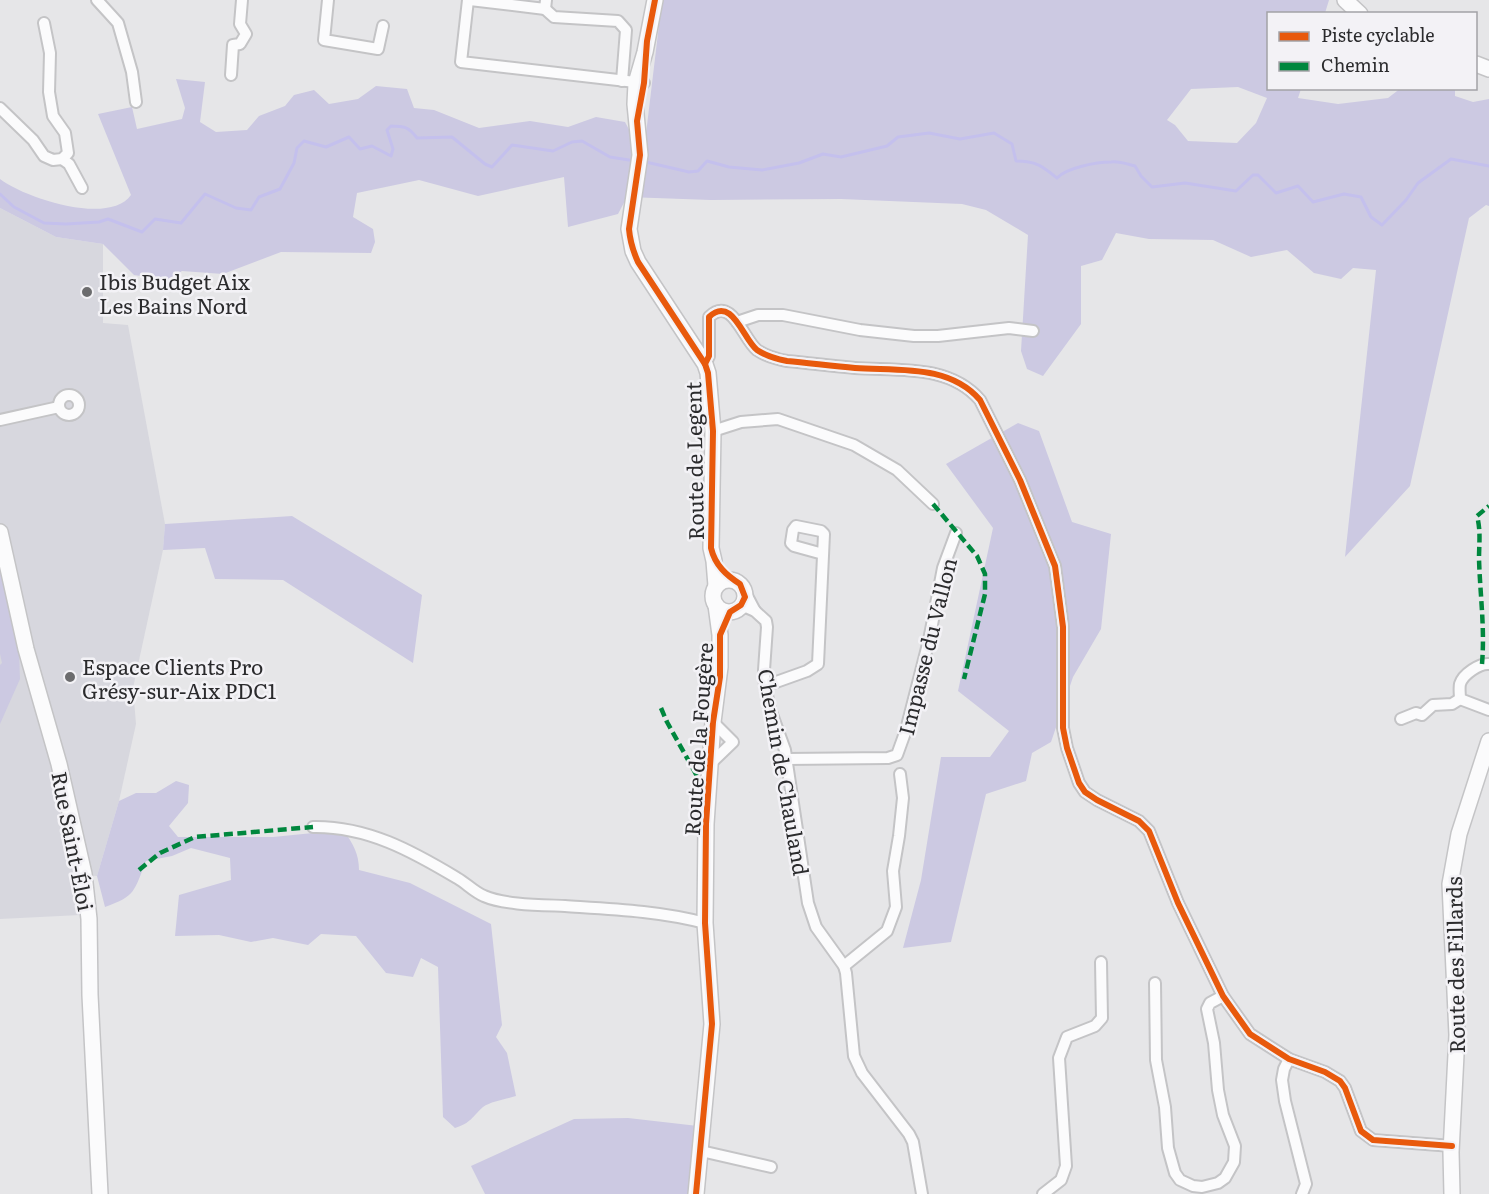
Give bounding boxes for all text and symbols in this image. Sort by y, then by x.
legend [1267,12,1477,90]
text: Piste cyclable [1321,21,1435,48]
text: Chemin [1321,51,1390,78]
place label: Ibis Budget Aix Les Bains Nord [99,265,250,320]
marker: Ibis Budget Aix Les Bains Nord [80,285,94,299]
street label: Route de Legent [676,381,710,541]
street label: Impasse du Vallon [889,554,963,738]
street label: Route de la Fougère [675,641,719,837]
place label: Espace Clients Pro Grésy-sur-Aix PDC1 [82,650,277,705]
street label: Chemin de Chauland [752,666,818,878]
marker: Espace Clients Pro Grésy-sur-Aix PDC1 [63,670,77,684]
street label: Rue Saint-Éloi [45,768,103,914]
street label: Route des Fillards [1437,876,1471,1054]

